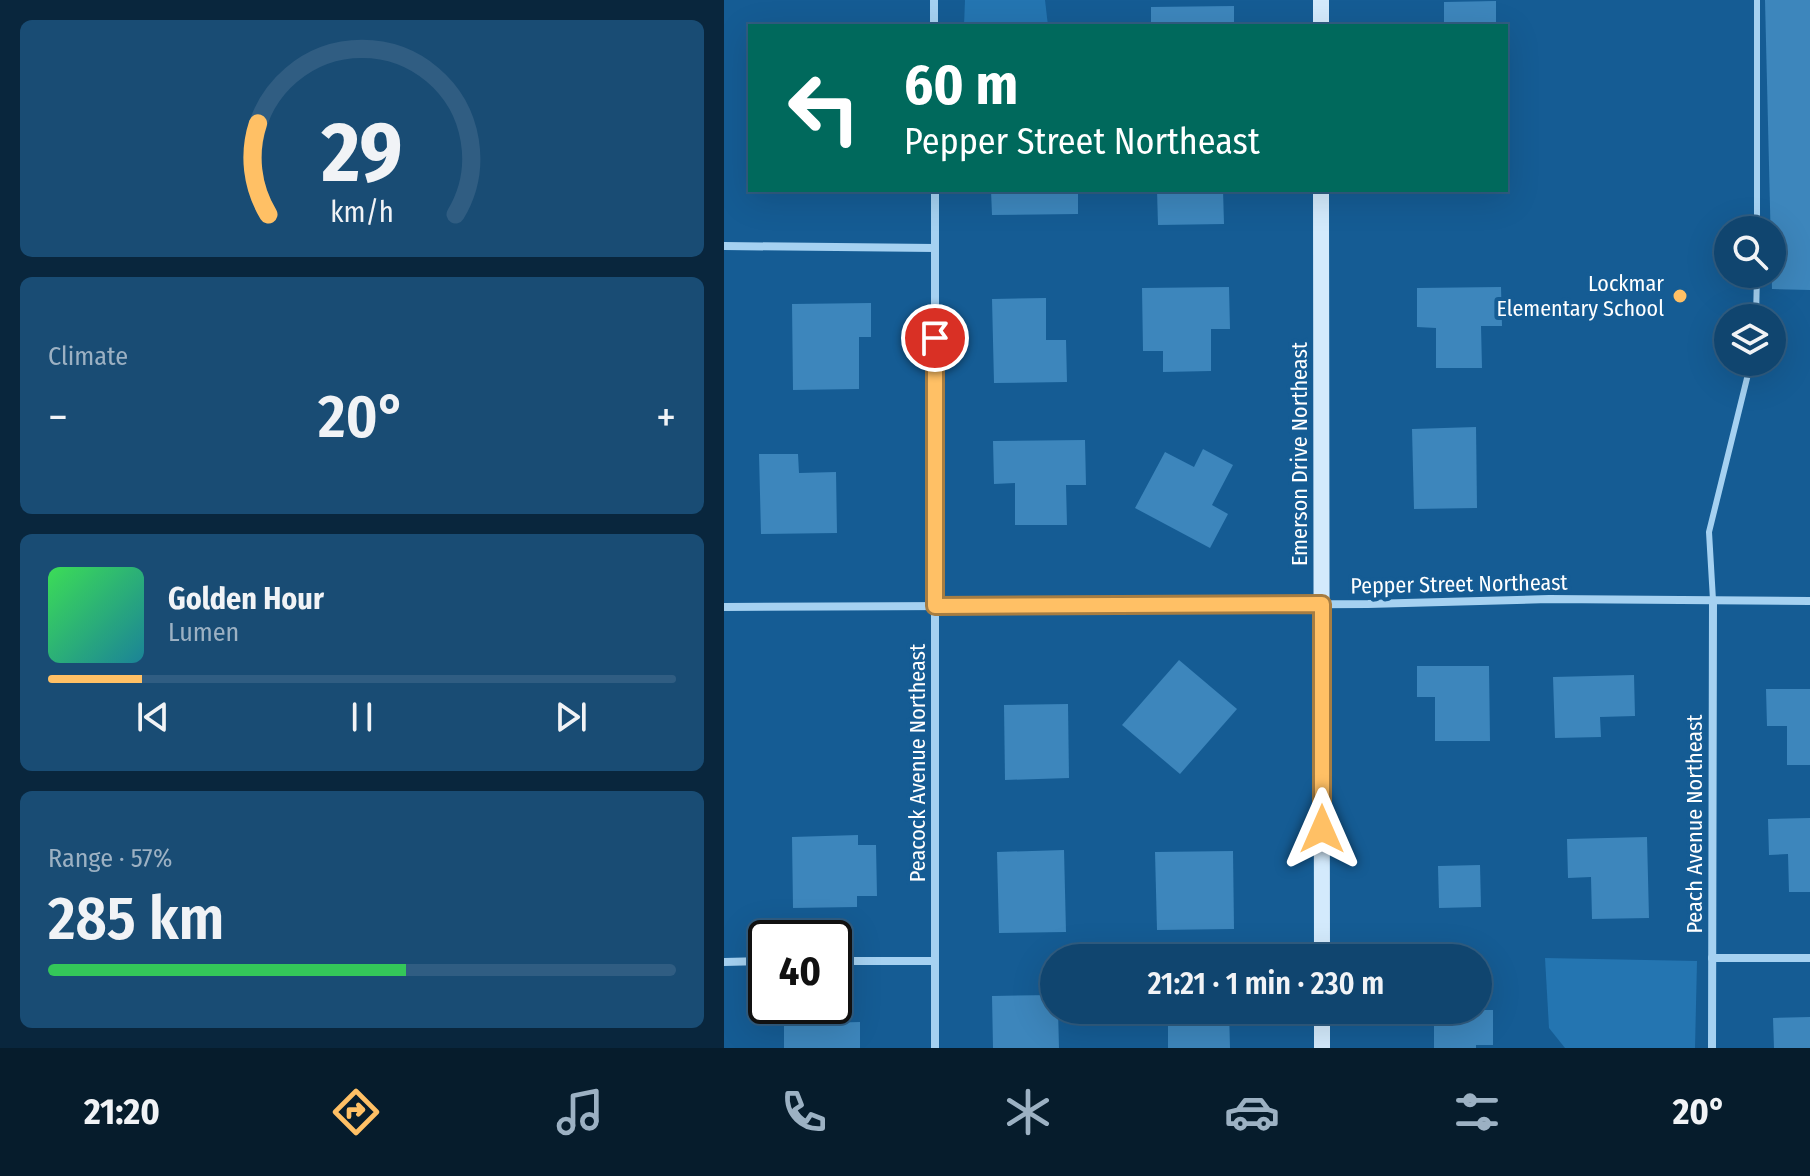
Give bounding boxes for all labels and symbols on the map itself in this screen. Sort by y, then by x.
place label: Lockmar Elementary School [1497,270,1664,322]
marker: Lockmar Elementary School [1671,287,1689,305]
pin [901,304,969,372]
street label: Emerson Drive Northeast [1286,341,1313,566]
street label: Pepper Street Northeast [1350,569,1569,599]
street label: Peacock Avenue Northeast [904,643,931,882]
street label: Peach Avenue Northeast [1681,714,1708,934]
position arrow [1280,787,1364,871]
speed limit sign: 40 [748,920,852,1024]

